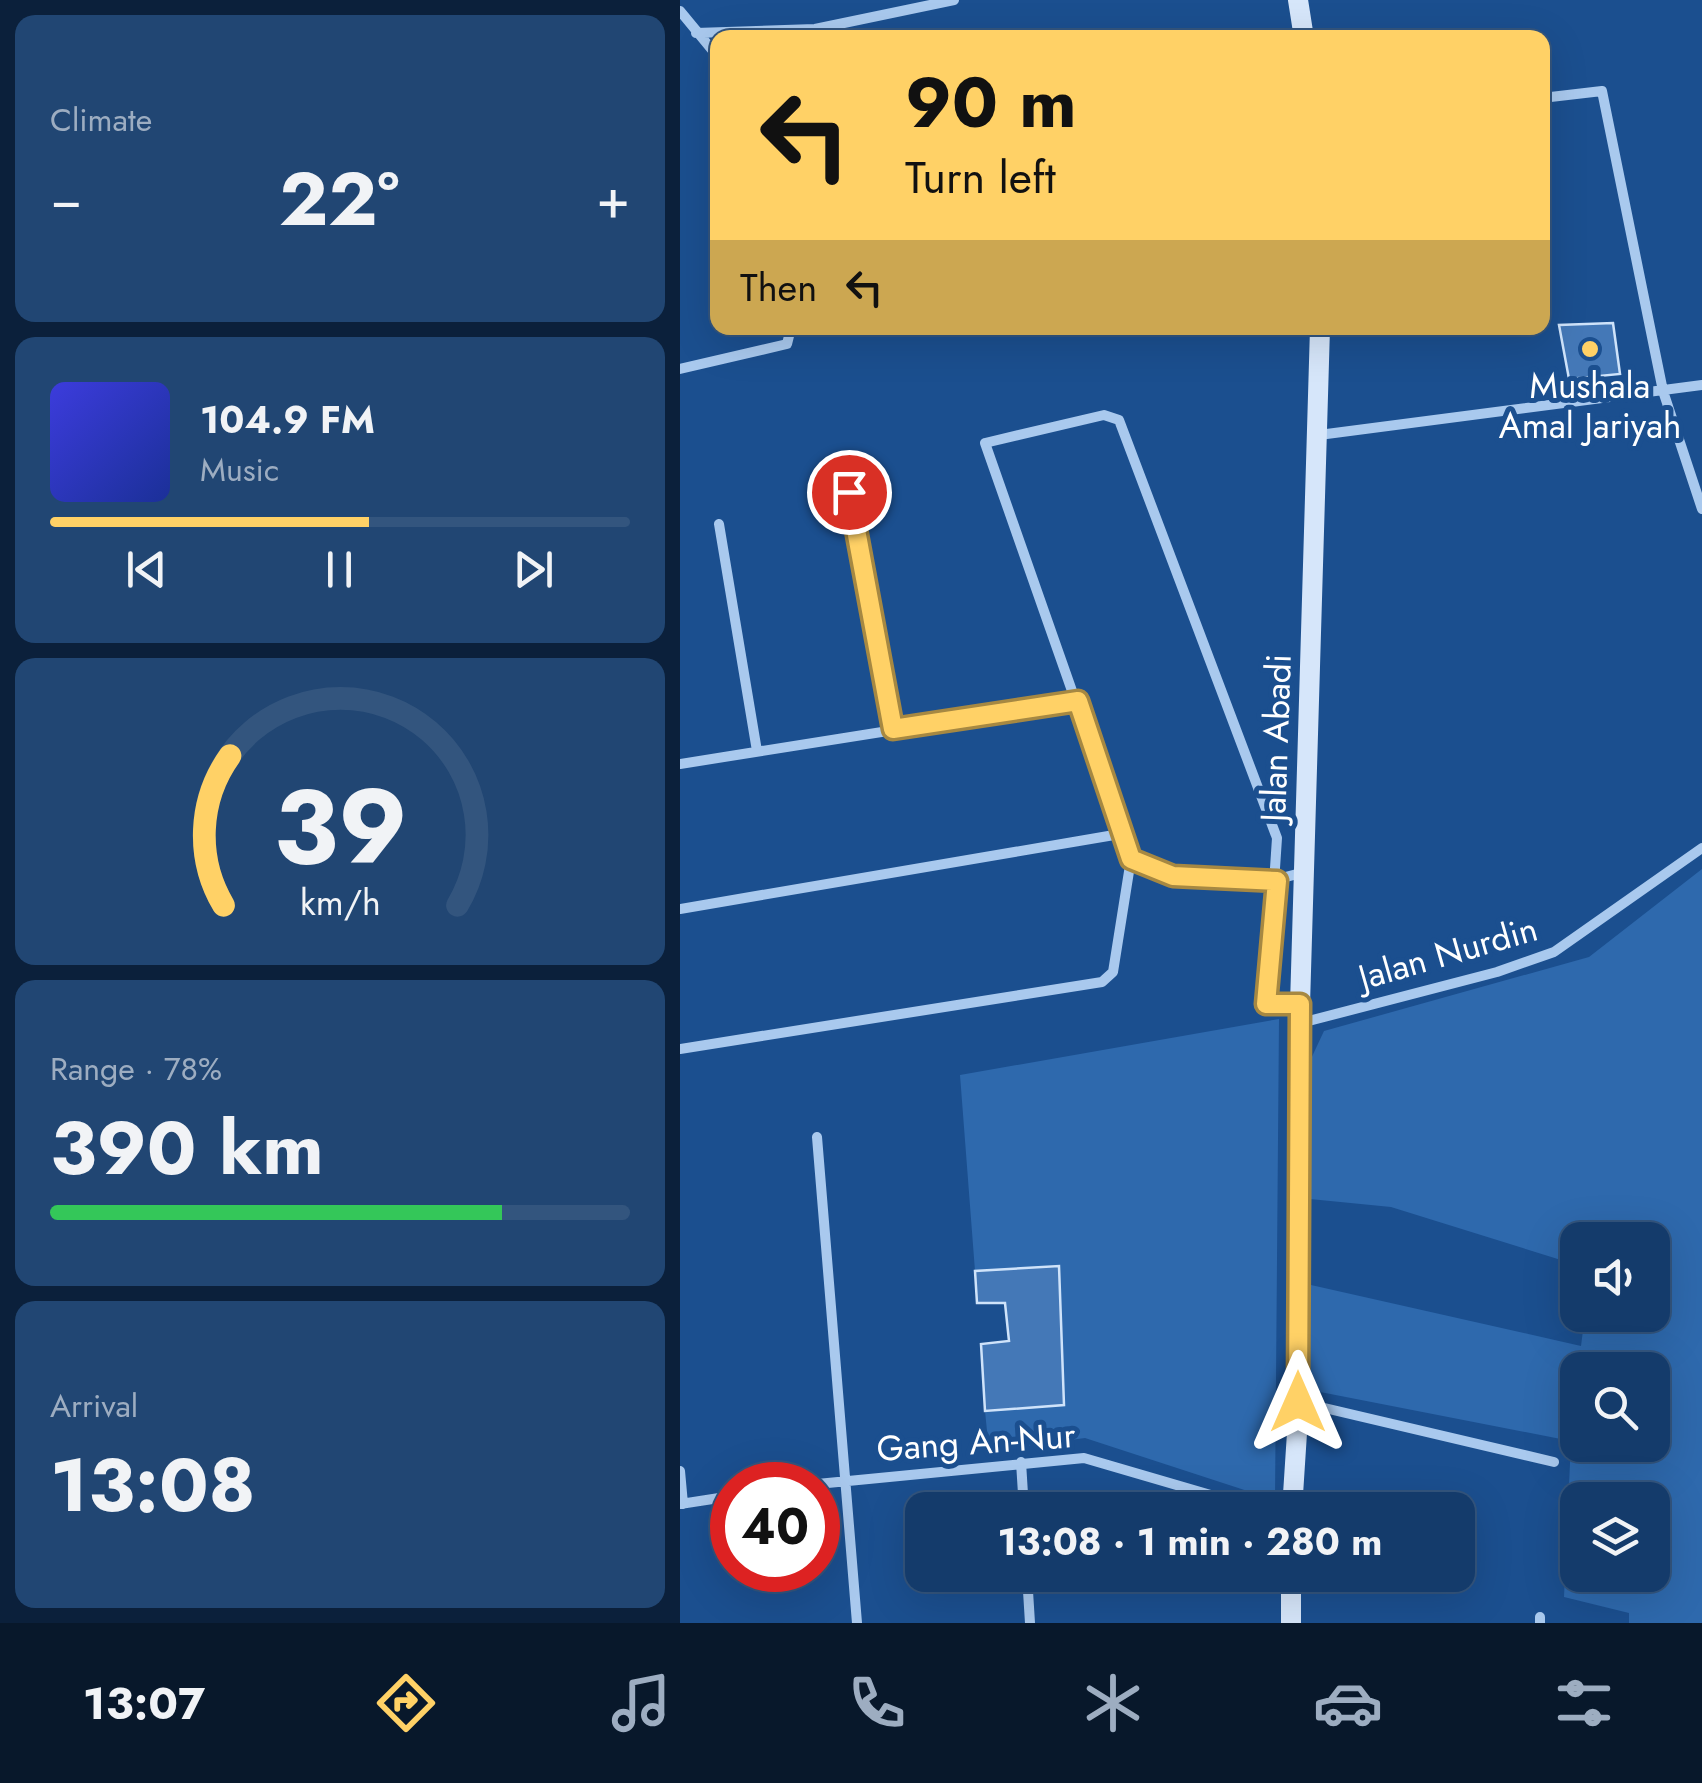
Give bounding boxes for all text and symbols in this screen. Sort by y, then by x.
text: 90 m [905,52,1077,153]
icon: left [740,70,870,200]
text: Climate [50,97,152,143]
text: 22° [279,145,400,253]
text: Turn left [905,145,1056,210]
text: − [50,159,82,239]
text: + [596,159,630,239]
text: Then [740,260,817,315]
icon: left [837,260,892,315]
marker: Mushala Amal Jariyah [1579,338,1601,360]
place label: Mushala Amal Jariyah [1499,361,1681,451]
text: 104.9 FM [200,392,375,447]
text: Music [200,447,279,493]
pin [807,450,892,535]
icon: arrive [822,465,877,520]
icon: previous [119,542,174,597]
icon: pause [312,542,367,597]
icon: next [506,542,561,597]
street label: Jalan Abadi [1248,653,1304,827]
text: 39 [273,752,407,902]
text: km/h [300,877,380,928]
street label: Jalan Nurdin [1349,904,1543,1003]
text: Range · 78% [50,1046,222,1092]
text: 390 km [50,1094,324,1202]
map controls [1560,1222,1670,1592]
button: sound [1560,1222,1670,1332]
position arrow [1246,1350,1350,1454]
button: search [1560,1352,1670,1462]
text: Arrival [50,1383,138,1429]
street label: Gang An-Nur [875,1410,1077,1474]
text: 13:08 [50,1431,256,1539]
speed limit sign: 40 [710,1462,840,1592]
button: layers [1560,1482,1670,1592]
text: 13:08 · 1 min · 280 m [998,1514,1382,1569]
icon: directions [371,1668,441,1738]
icon: music [606,1668,676,1738]
icon: phone [842,1668,912,1738]
icon: climate [1078,1668,1148,1738]
icon: car [1313,1668,1383,1738]
icon: filters [1549,1668,1619,1738]
text: 13:07 [83,1671,205,1736]

